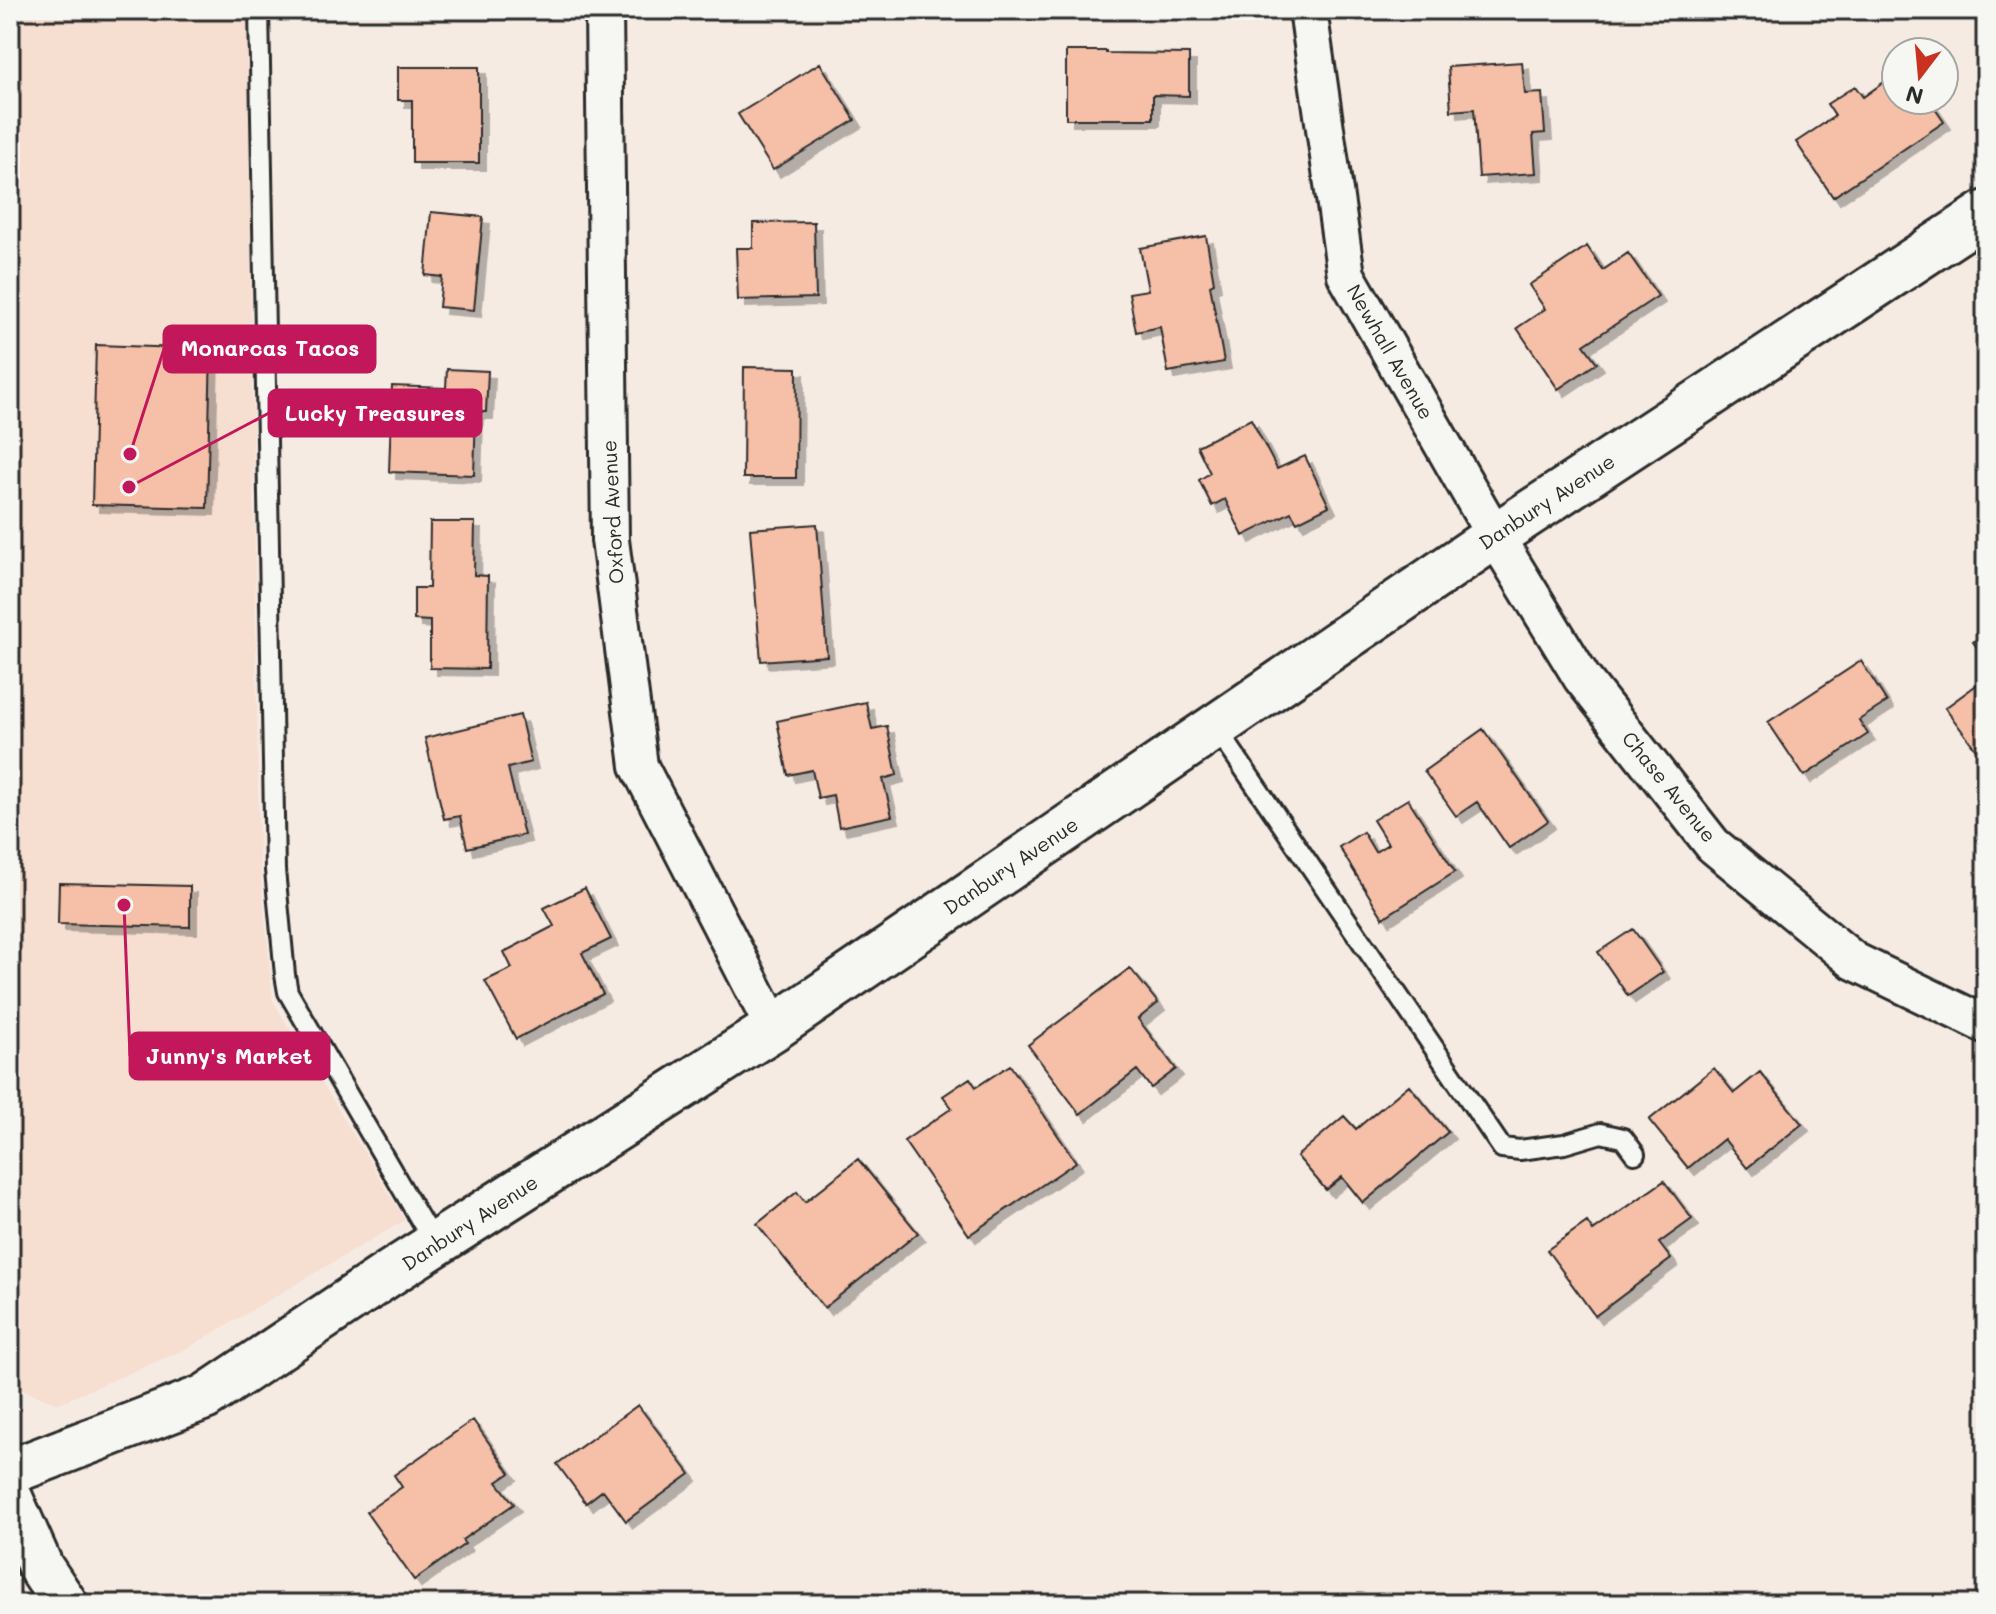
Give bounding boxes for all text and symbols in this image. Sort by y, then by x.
north arrow [1880,36,1960,116]
text: N [1902,79,1926,112]
street label: Newhall Avenue [1342,279,1440,424]
callout: Monarcas Tacos [164,326,375,372]
text: Monarcas Tacos [181,333,359,362]
callout: Lucky Treasures [269,390,481,436]
text: Lucky Treasures [285,398,465,427]
street label: Oxford Avenue [595,439,629,585]
street label: Danbury Avenue [1474,447,1619,555]
street label: Chase Avenue [1617,725,1723,847]
street label: Danbury Avenue [938,810,1083,920]
callout: Junny's Market [130,1033,329,1079]
text: Junny's Market [146,1041,313,1070]
street label: Danbury Avenue [397,1168,542,1276]

